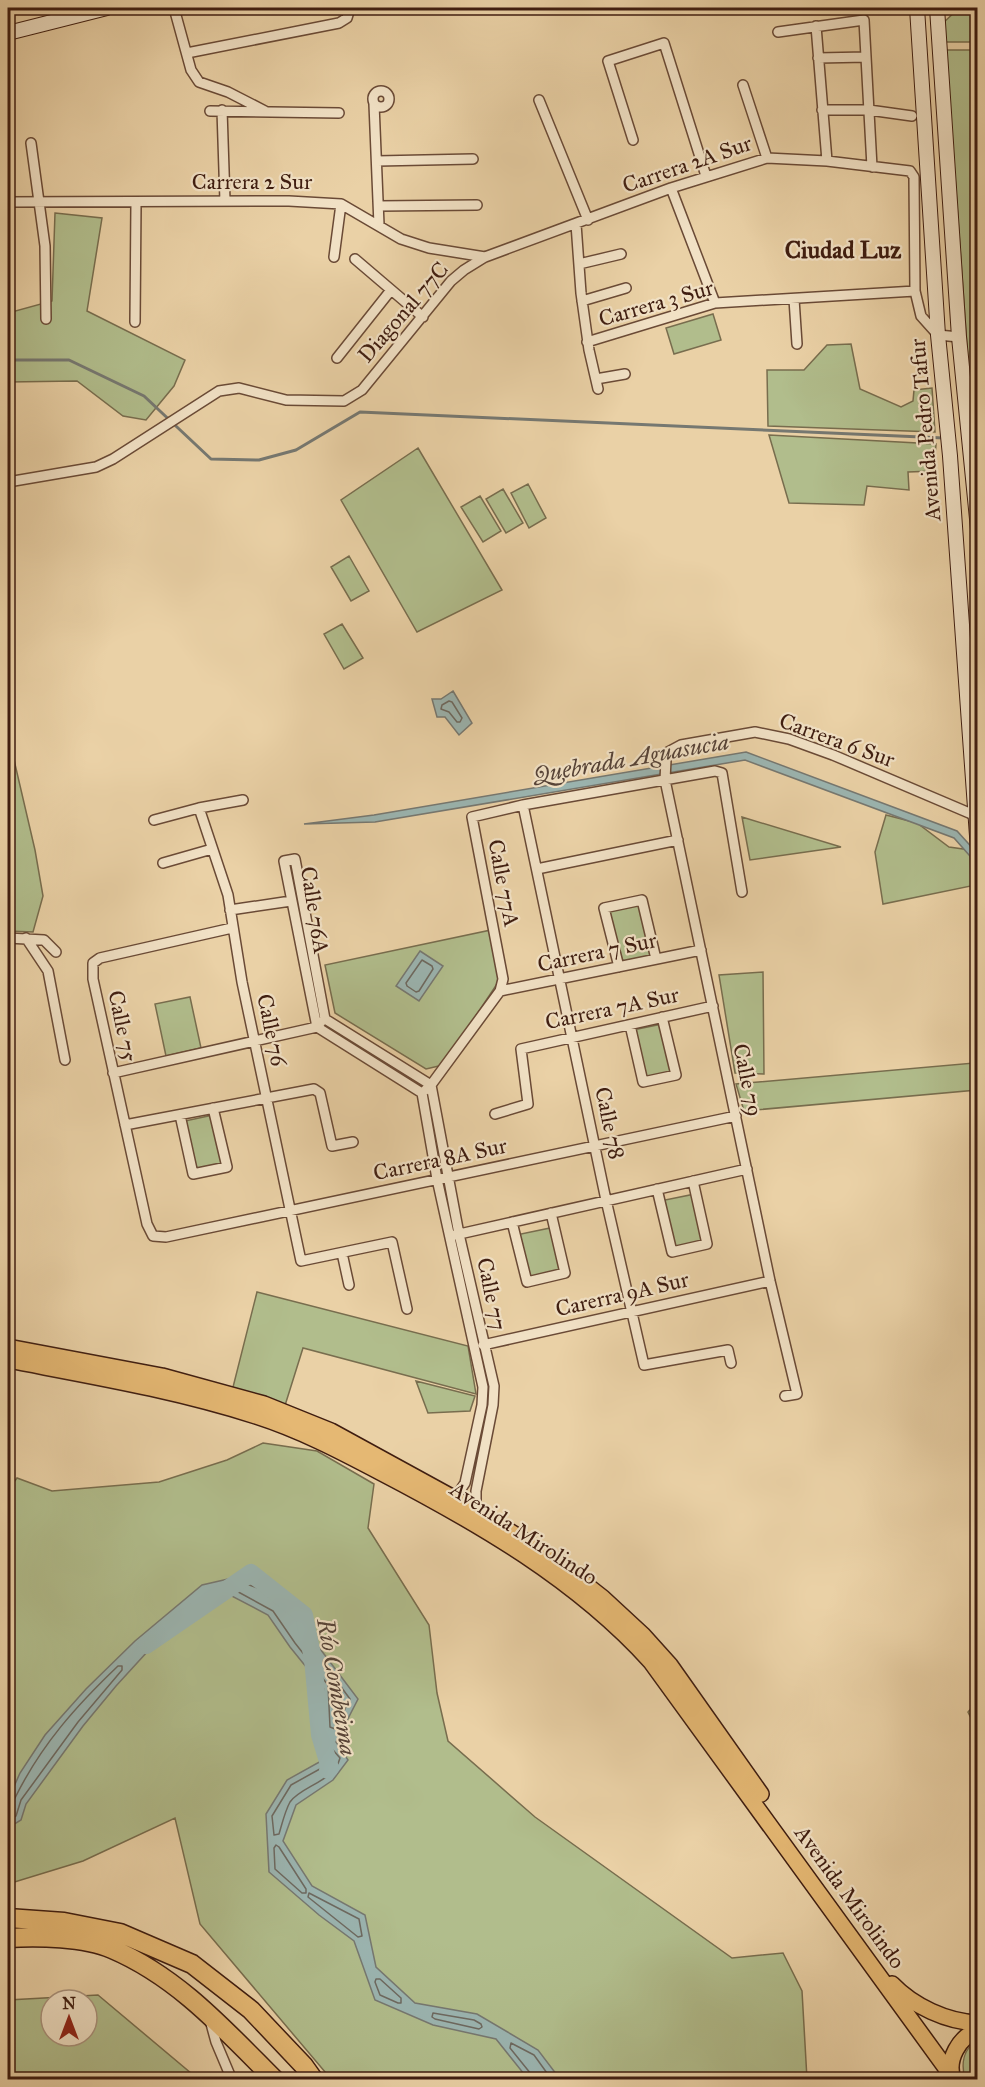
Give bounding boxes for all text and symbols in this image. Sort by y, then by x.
street label: Carrera 2A Sur [619,129,756,199]
street label: Carrera 2 Sur [192,168,313,195]
district label: Ciudad Luz [785,235,902,265]
street label: Diagonal 77C [352,256,454,368]
street label: Carrera 3 Sur [595,274,717,332]
street label: Avenida Pedro Tafur [904,337,947,523]
street label: Carrera 6 Sur [776,707,899,774]
water label: Quebrada Aguasucia [530,726,731,790]
street label: Calle 77A [482,837,526,929]
street label: Calle 76A [295,865,335,956]
street label: Carrera 7 Sur [535,926,660,978]
street label: Carrera 7A Sur [543,981,682,1035]
street label: Calle 75 [102,988,144,1064]
street label: Calle 76 [251,992,293,1069]
street label: Calle 79 [727,1041,769,1119]
street label: Calle 78 [589,1084,631,1162]
street label: Carrera 8A Sur [371,1132,510,1186]
street label: Calle 77 [471,1255,513,1333]
street label: Carerra 9A Sur [553,1265,692,1322]
street label: Avenida Mirolindo [444,1475,603,1591]
water label: Río Combeima [310,1615,364,1758]
street label: Avenida Mirolindo [788,1819,911,1974]
north arrow [39,1988,99,2048]
text: N [62,1994,76,2013]

